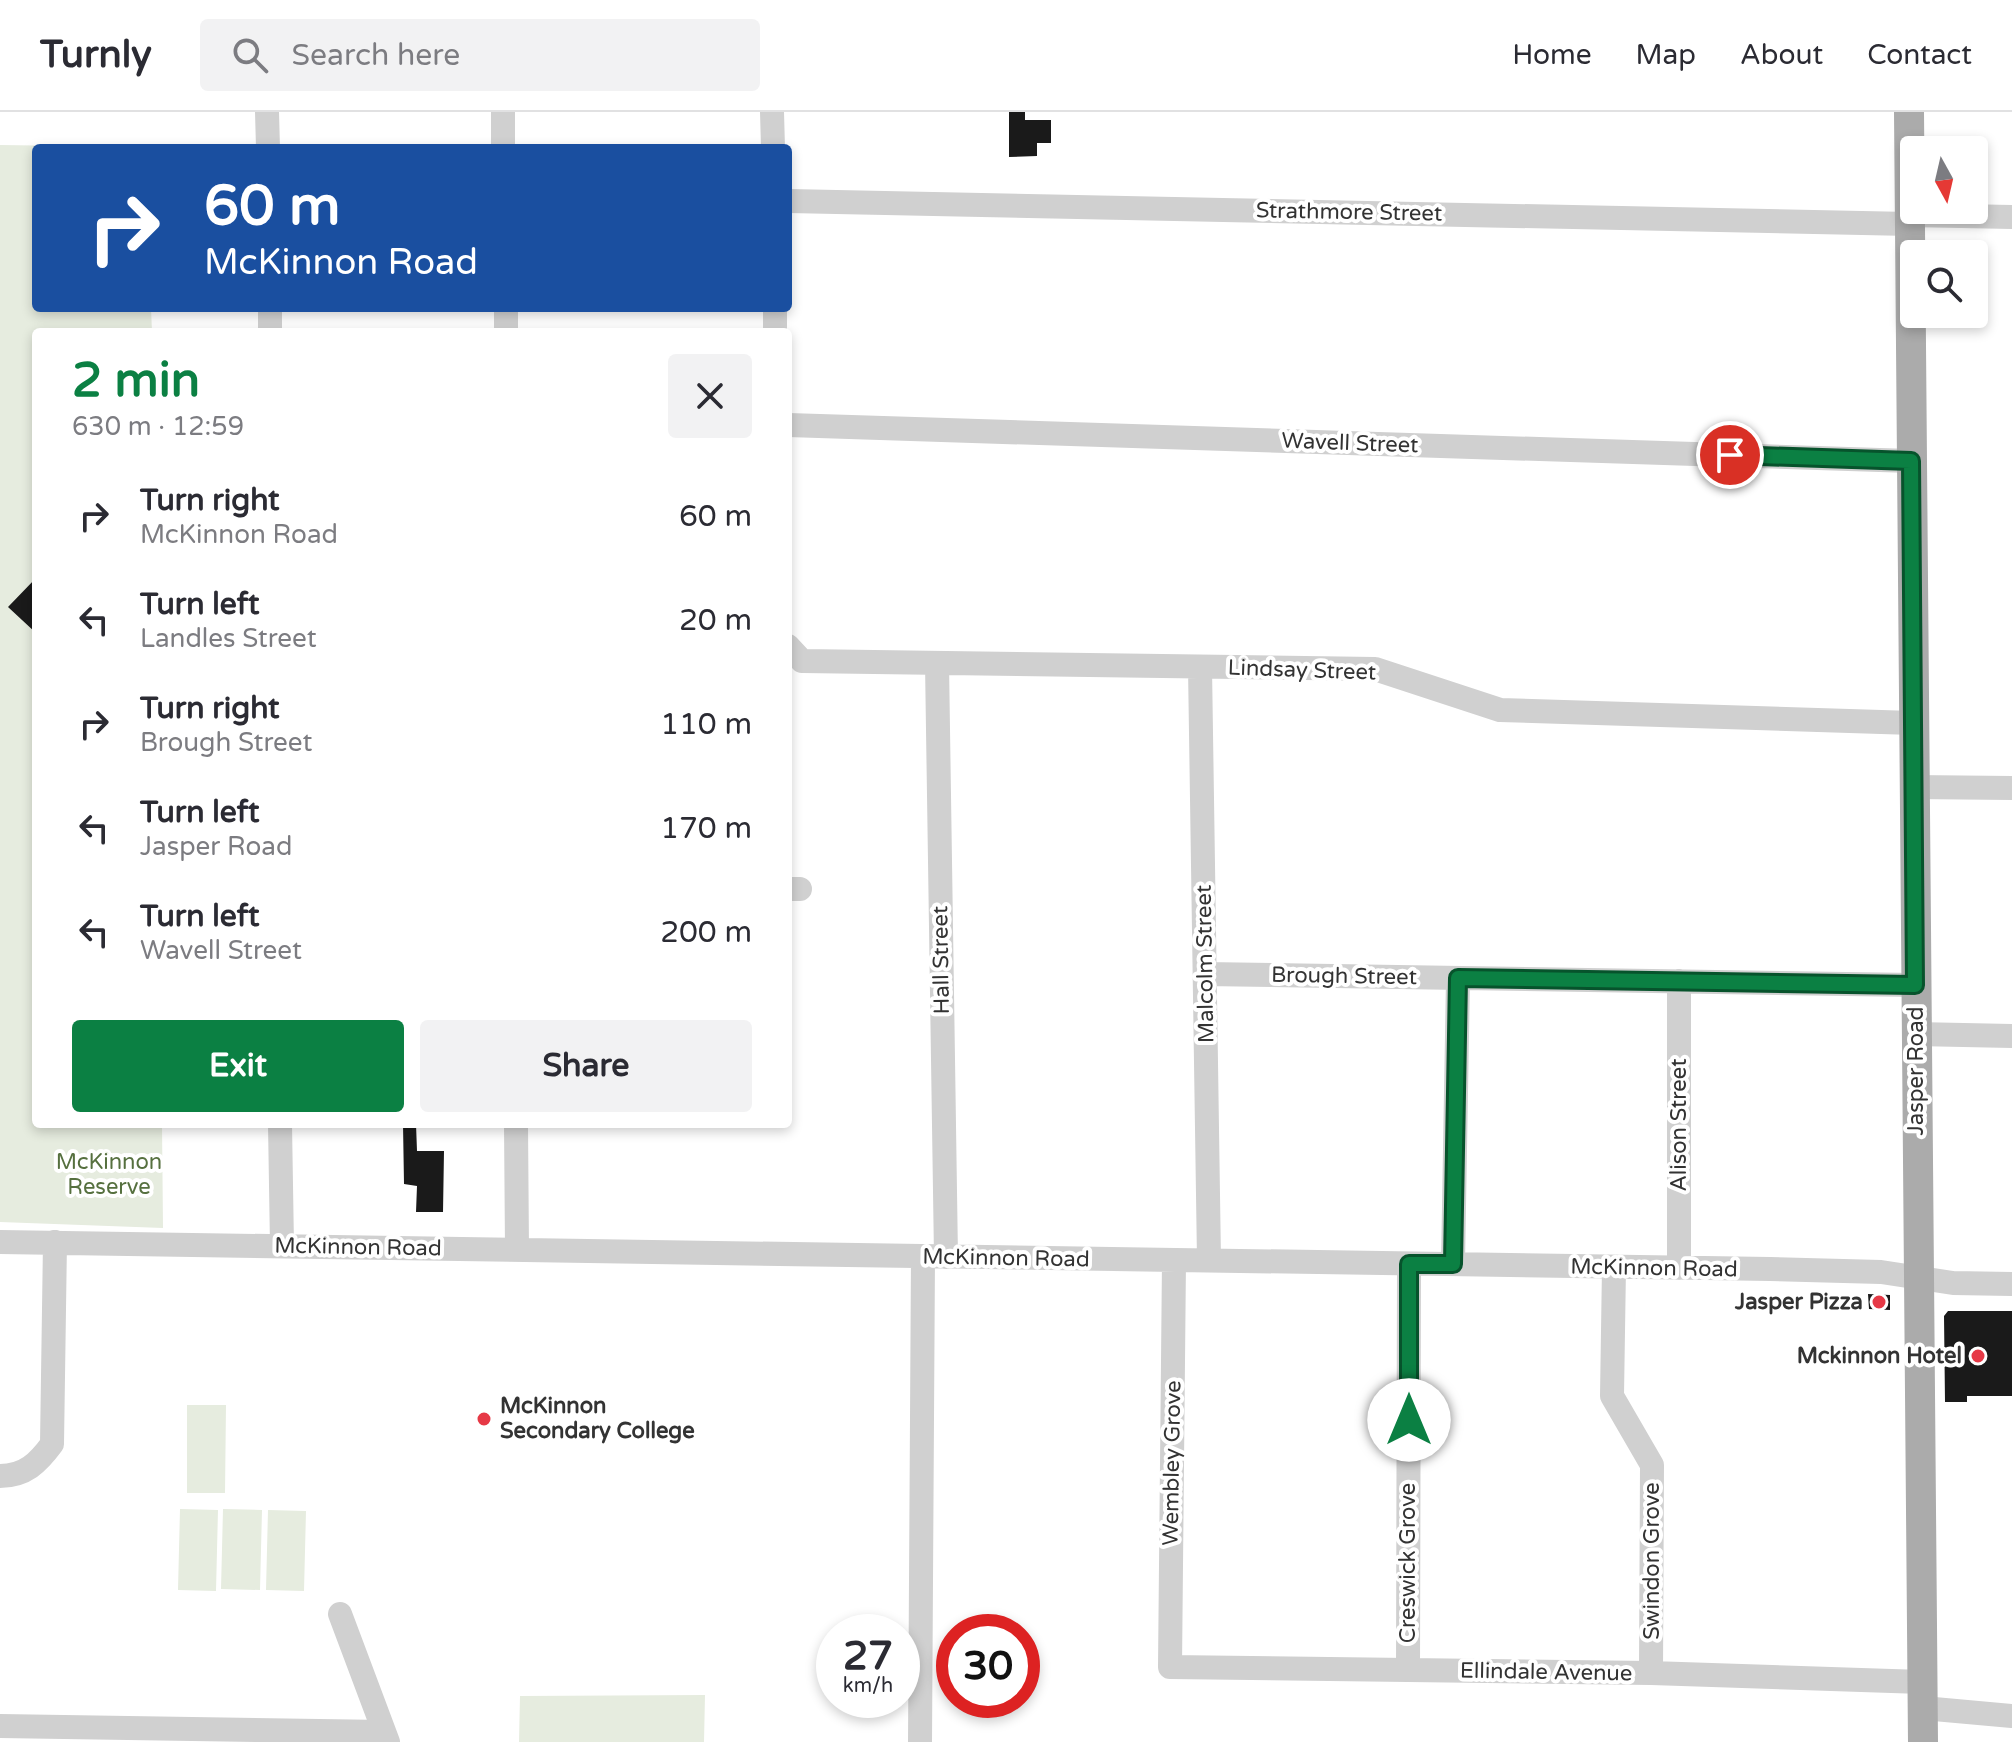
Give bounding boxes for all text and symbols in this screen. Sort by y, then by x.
search box [200,19,760,91]
text: Turnly [40,32,152,78]
icon: search [228,33,272,77]
text: Search here [292,37,460,74]
text: Home [1512,38,1592,72]
text: Map [1636,38,1696,72]
text: About [1740,38,1823,72]
text: Contact [1867,38,1972,72]
north arrow [1900,136,1988,224]
map controls [1900,136,1988,328]
text: 60 m [204,173,340,240]
icon: right [72,176,176,280]
street label: Strathmore Street [1256,197,1442,227]
button: search [1900,240,1988,328]
text: McKinnon Road [204,241,478,284]
text: 2 min [72,352,200,410]
button: close [668,354,752,438]
text: 630 m · 12:59 [72,411,244,442]
pin [1696,421,1764,489]
street label: Wavell Street [1281,428,1419,458]
icon: arrive [1708,433,1752,477]
text: Turn right [140,482,280,519]
icon: right [72,494,116,538]
text: 60 m [679,498,752,535]
text: McKinnon Road [140,519,338,550]
text: Turn left [140,586,259,623]
icon: left [72,598,116,642]
text: 20 m [679,602,752,639]
text: Landles Street [140,623,317,654]
street label: Lindsay Street [1227,654,1377,686]
text: Turn right [140,690,280,727]
icon: right [72,702,116,746]
text: 110 m [660,706,752,743]
text: Brough Street [140,727,312,758]
text: Turn left [140,794,259,831]
icon: left [72,806,116,850]
text: 170 m [660,810,752,847]
text: Jasper Road [140,831,292,862]
street label: Malcolm Street [1191,885,1219,1043]
text: Turn left [140,898,259,935]
street label: Hall Street [927,906,955,1014]
icon: left [72,910,116,954]
text: 200 m [660,914,752,951]
text: Wavell Street [140,935,302,966]
street label: Brough Street [1271,962,1417,990]
street label: Jasper Road [1903,1007,1929,1135]
button: Exit [72,1020,404,1112]
button: Share [420,1020,752,1112]
street label: Alison Street [1666,1058,1692,1192]
park label: McKinnon Reserve [56,1149,162,1200]
street label: McKinnon Road [274,1233,442,1261]
street label: McKinnon Road [922,1244,1090,1272]
street label: McKinnon Road [1570,1254,1738,1282]
place label: Jasper Pizza [1734,1289,1863,1315]
marker: Jasper Pizza [1870,1293,1888,1311]
place label: Mckinnon Hotel [1797,1343,1962,1369]
marker: Mckinnon Hotel [1969,1347,1987,1365]
position arrow [1367,1378,1451,1462]
street label: Wembley Grove [1158,1380,1186,1546]
place label: McKinnon Secondary College [500,1393,695,1444]
marker: McKinnon Secondary College [475,1410,493,1428]
street label: Swindon Grove [1639,1482,1665,1640]
street label: Creswick Grove [1395,1483,1421,1643]
speed limit sign: 30 [936,1614,1040,1718]
text: 27 [843,1632,893,1680]
street label: Ellindale Avenue [1460,1657,1632,1687]
text: km/h [843,1674,893,1698]

